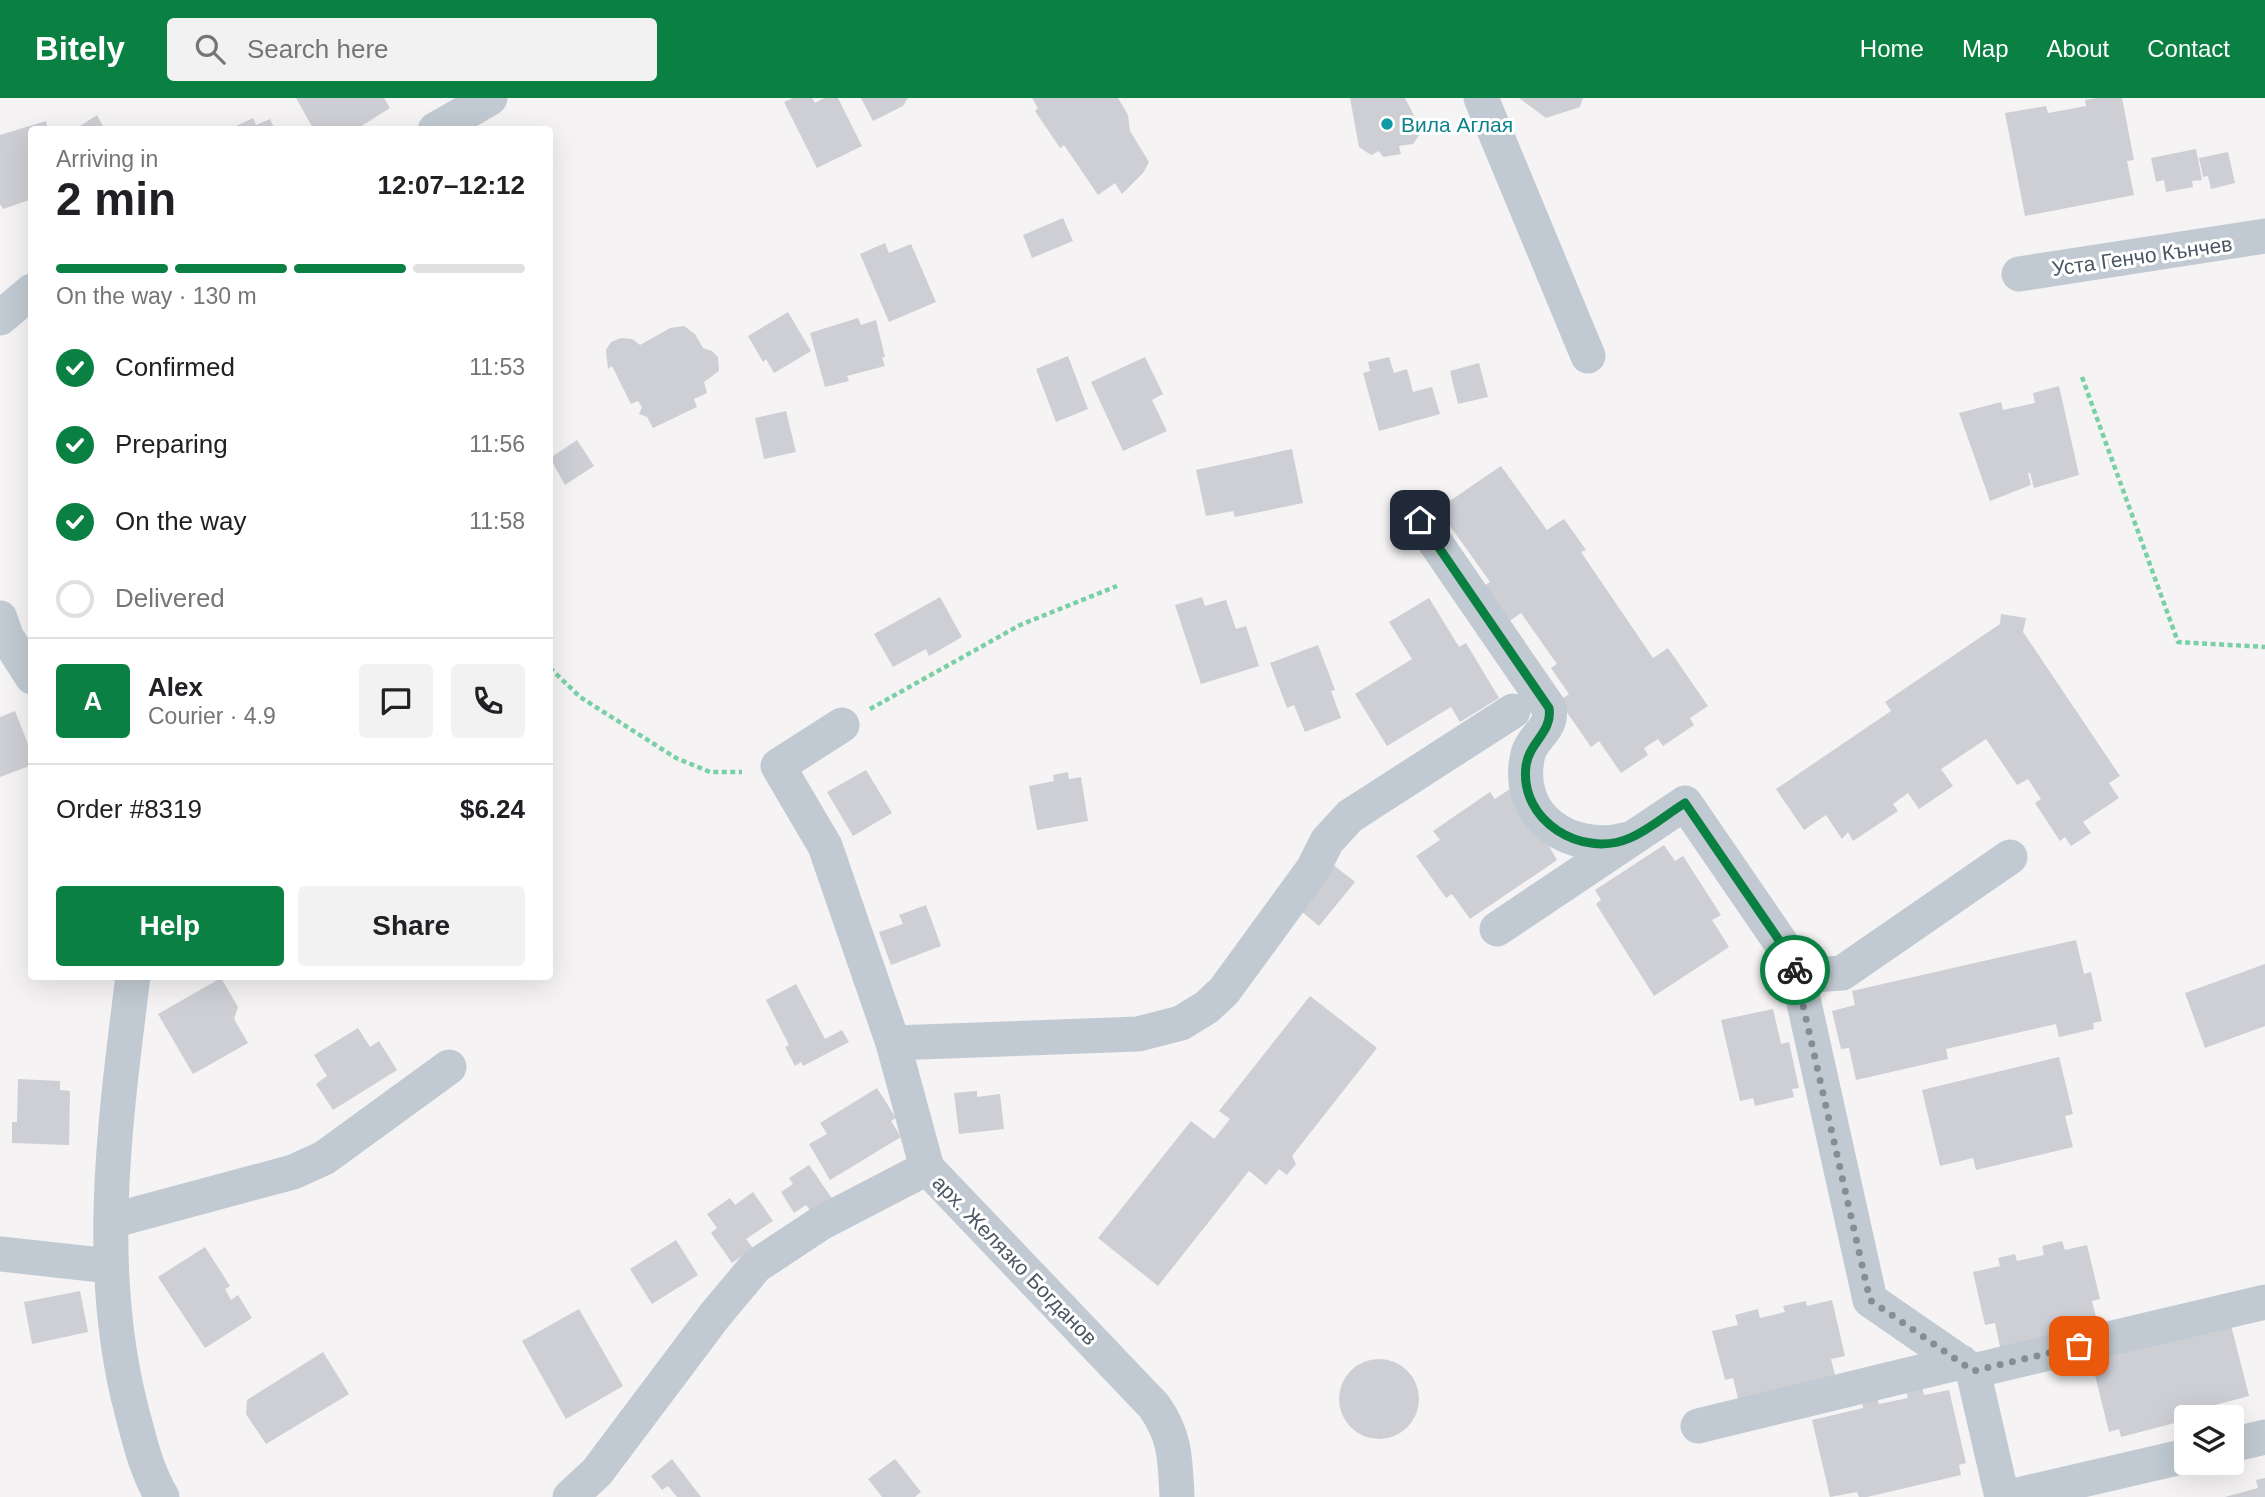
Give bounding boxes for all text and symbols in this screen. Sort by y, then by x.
search box [167,18,657,81]
text: Bitely [35,30,125,67]
icon: search [191,30,229,68]
text: Search here [247,34,389,64]
text: Home [1860,35,1924,62]
text: Map [1962,35,2009,62]
text: About [2047,35,2109,62]
text: Contact [2147,35,2230,62]
place label: Вила Аглая [1401,113,1513,136]
marker: Вила Аглая [1379,116,1395,132]
text: Arriving in [56,146,158,172]
text: 12:07–12:12 [378,170,525,200]
text: 2 min [56,173,176,225]
street label: Уста Генчо Кънчев [2050,232,2234,280]
text: On the way · 130 m [56,283,257,309]
icon: check [56,349,94,387]
text: Confirmed [115,352,235,382]
text: 11:53 [469,354,525,380]
icon: check [56,426,94,464]
text: Preparing [115,429,228,459]
text: 11:56 [469,431,525,457]
pin [1390,490,1450,550]
icon: home [1401,501,1439,539]
icon: check [56,503,94,541]
text: On the way [115,506,247,536]
text: 11:58 [469,508,525,534]
text: Delivered [115,583,225,613]
button: chat [359,664,433,738]
button: phone [451,664,525,738]
text: Alex [148,672,203,702]
text: A [84,686,102,716]
text: Courier · 4.9 [148,703,276,729]
text: Order #8319 [56,794,202,824]
text: $6.24 [460,794,525,824]
button: Help [56,886,284,966]
button: Share [298,886,525,966]
courier [1760,935,1830,1005]
icon: bike [1776,951,1814,989]
street label: арх. Желязко Богданов [928,1171,1102,1349]
pin [2049,1316,2109,1376]
icon: bag [2060,1327,2098,1365]
map controls [2174,1405,2244,1475]
button: layers [2174,1405,2244,1475]

